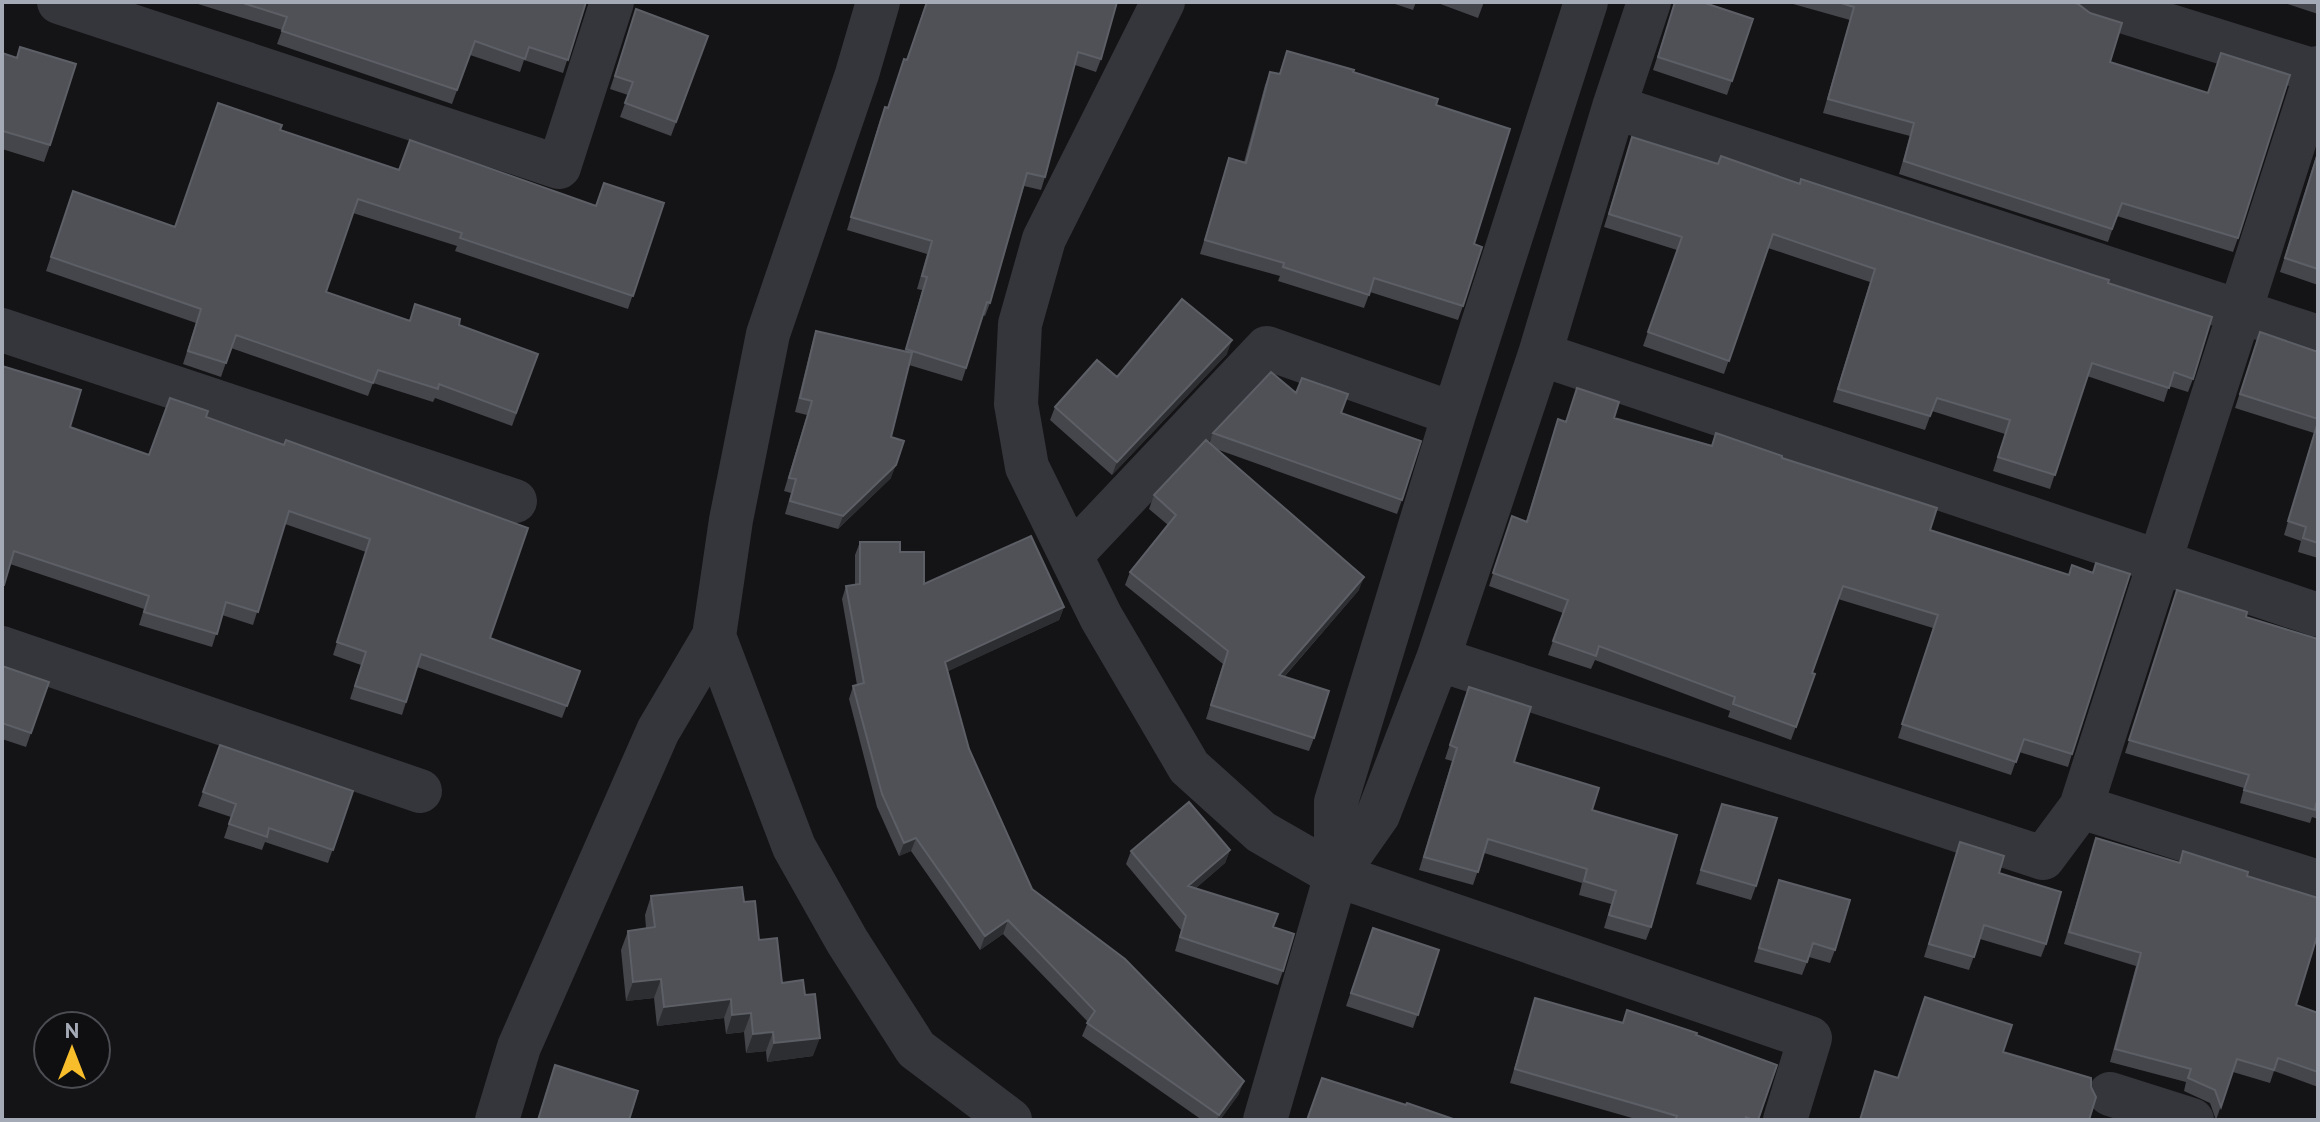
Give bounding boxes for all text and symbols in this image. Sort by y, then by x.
north arrow [32,1010,112,1090]
text: N [65,1016,79,1044]

